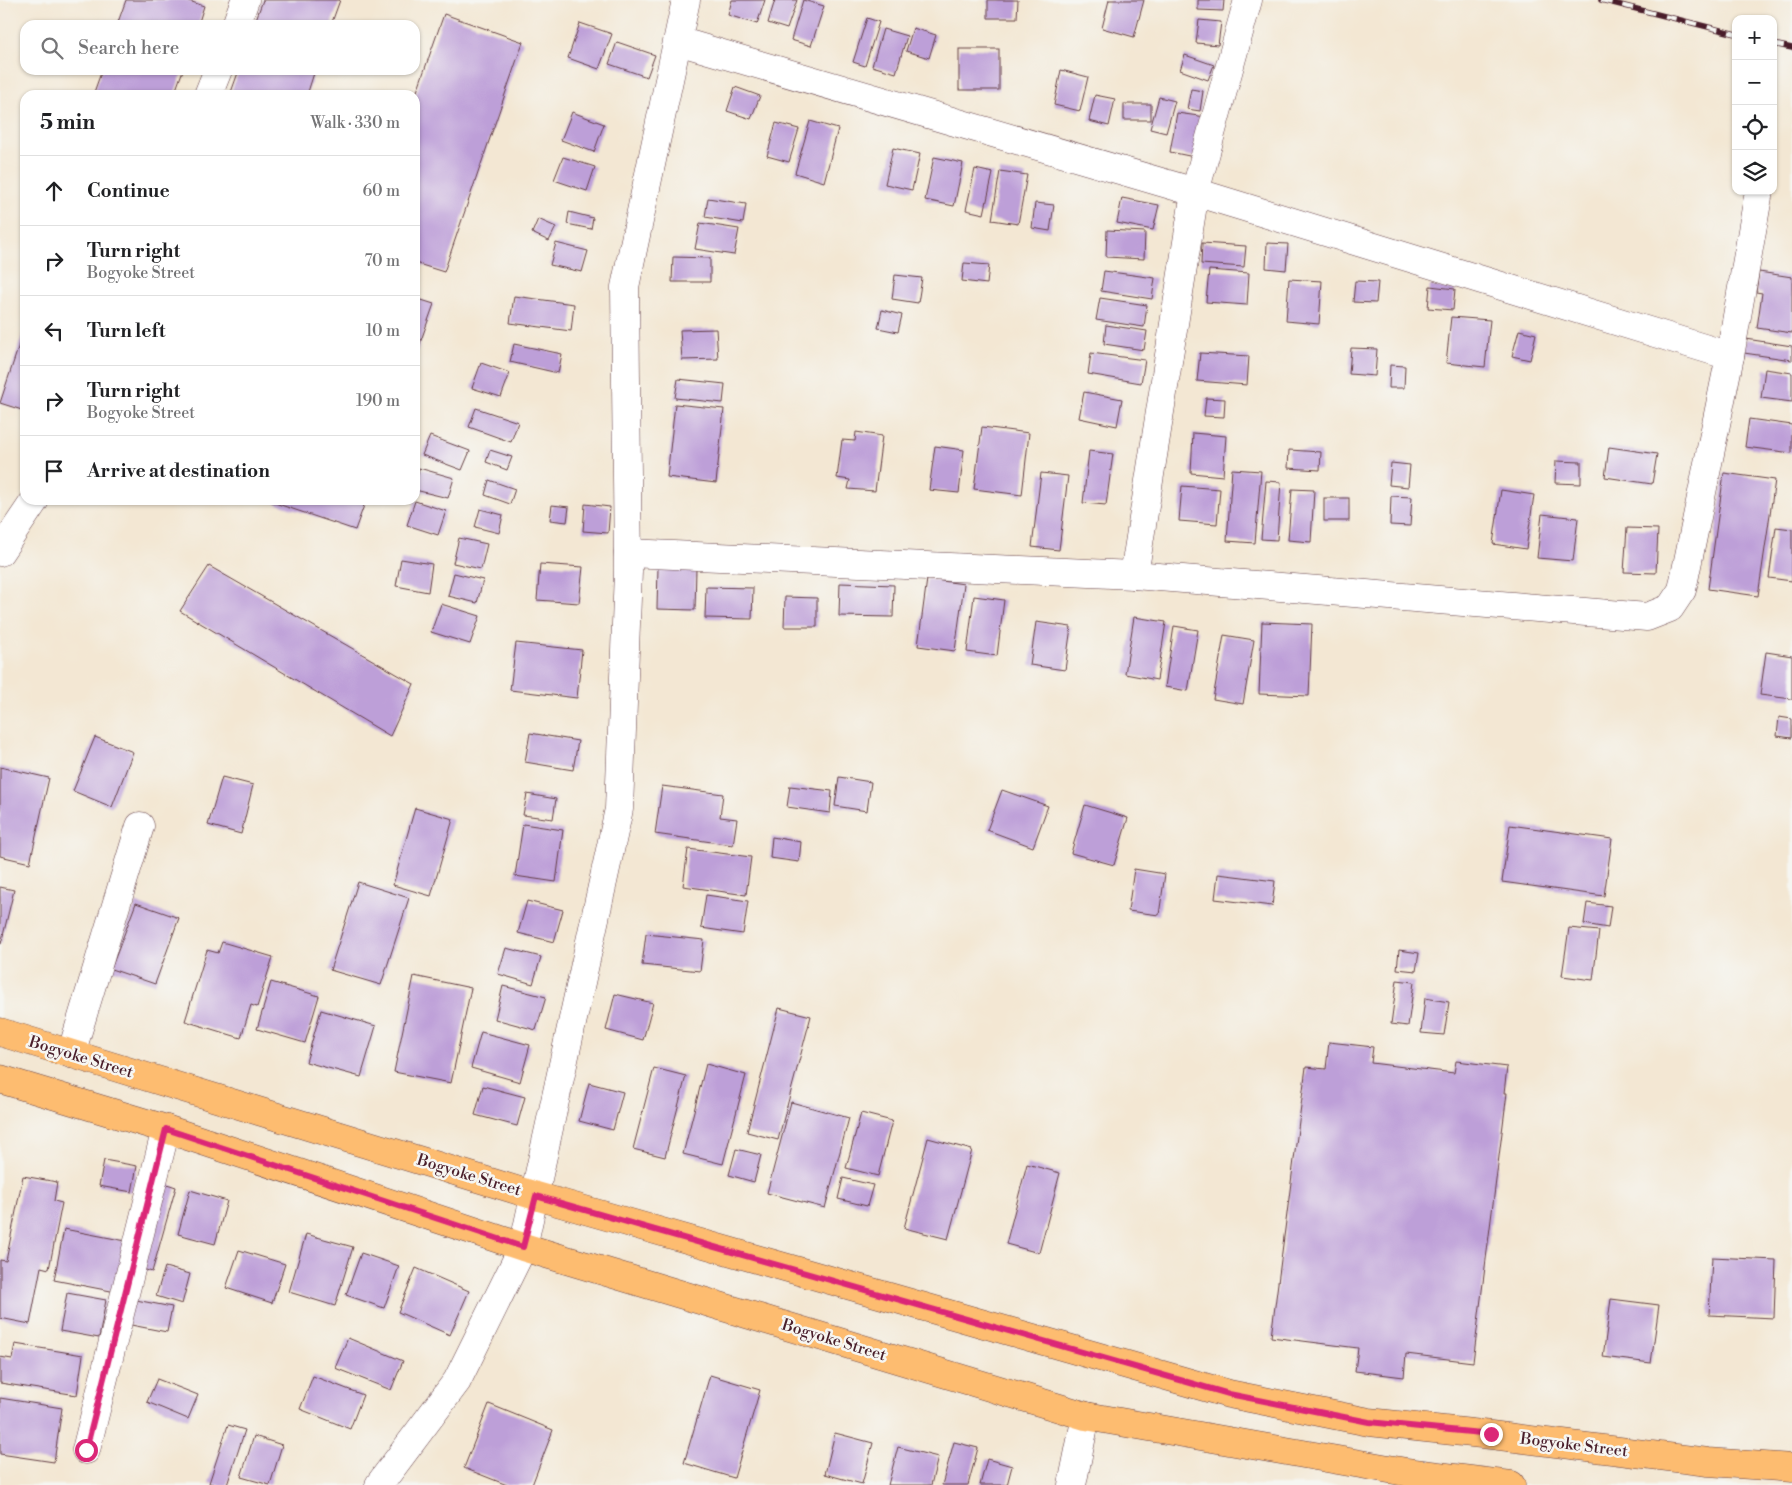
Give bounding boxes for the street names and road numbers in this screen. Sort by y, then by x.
street label: Bogyoke Street [25,1031,136,1082]
street label: Bogyoke Street [413,1149,524,1200]
street label: Bogyoke Street [778,1314,889,1365]
street label: Bogyoke Street [1518,1428,1629,1462]

